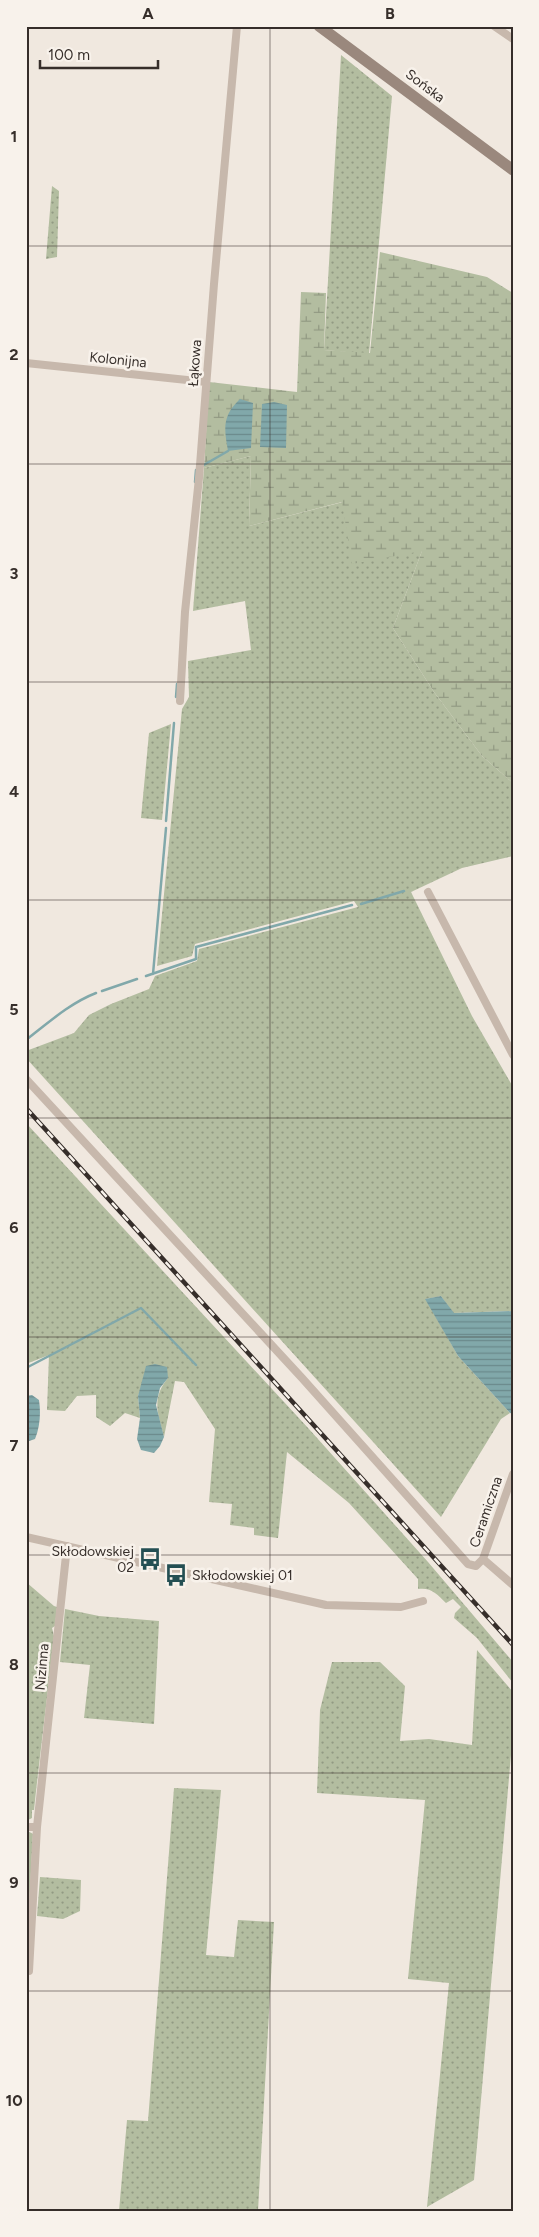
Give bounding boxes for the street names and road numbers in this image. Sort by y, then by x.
street label: Sońska [402,66,448,106]
street label: Łąkowa [185,339,205,387]
street label: Kolonijna [89,349,147,371]
street label: Ceramiczna [466,1474,506,1550]
street label: Nizinna [31,1643,53,1691]

